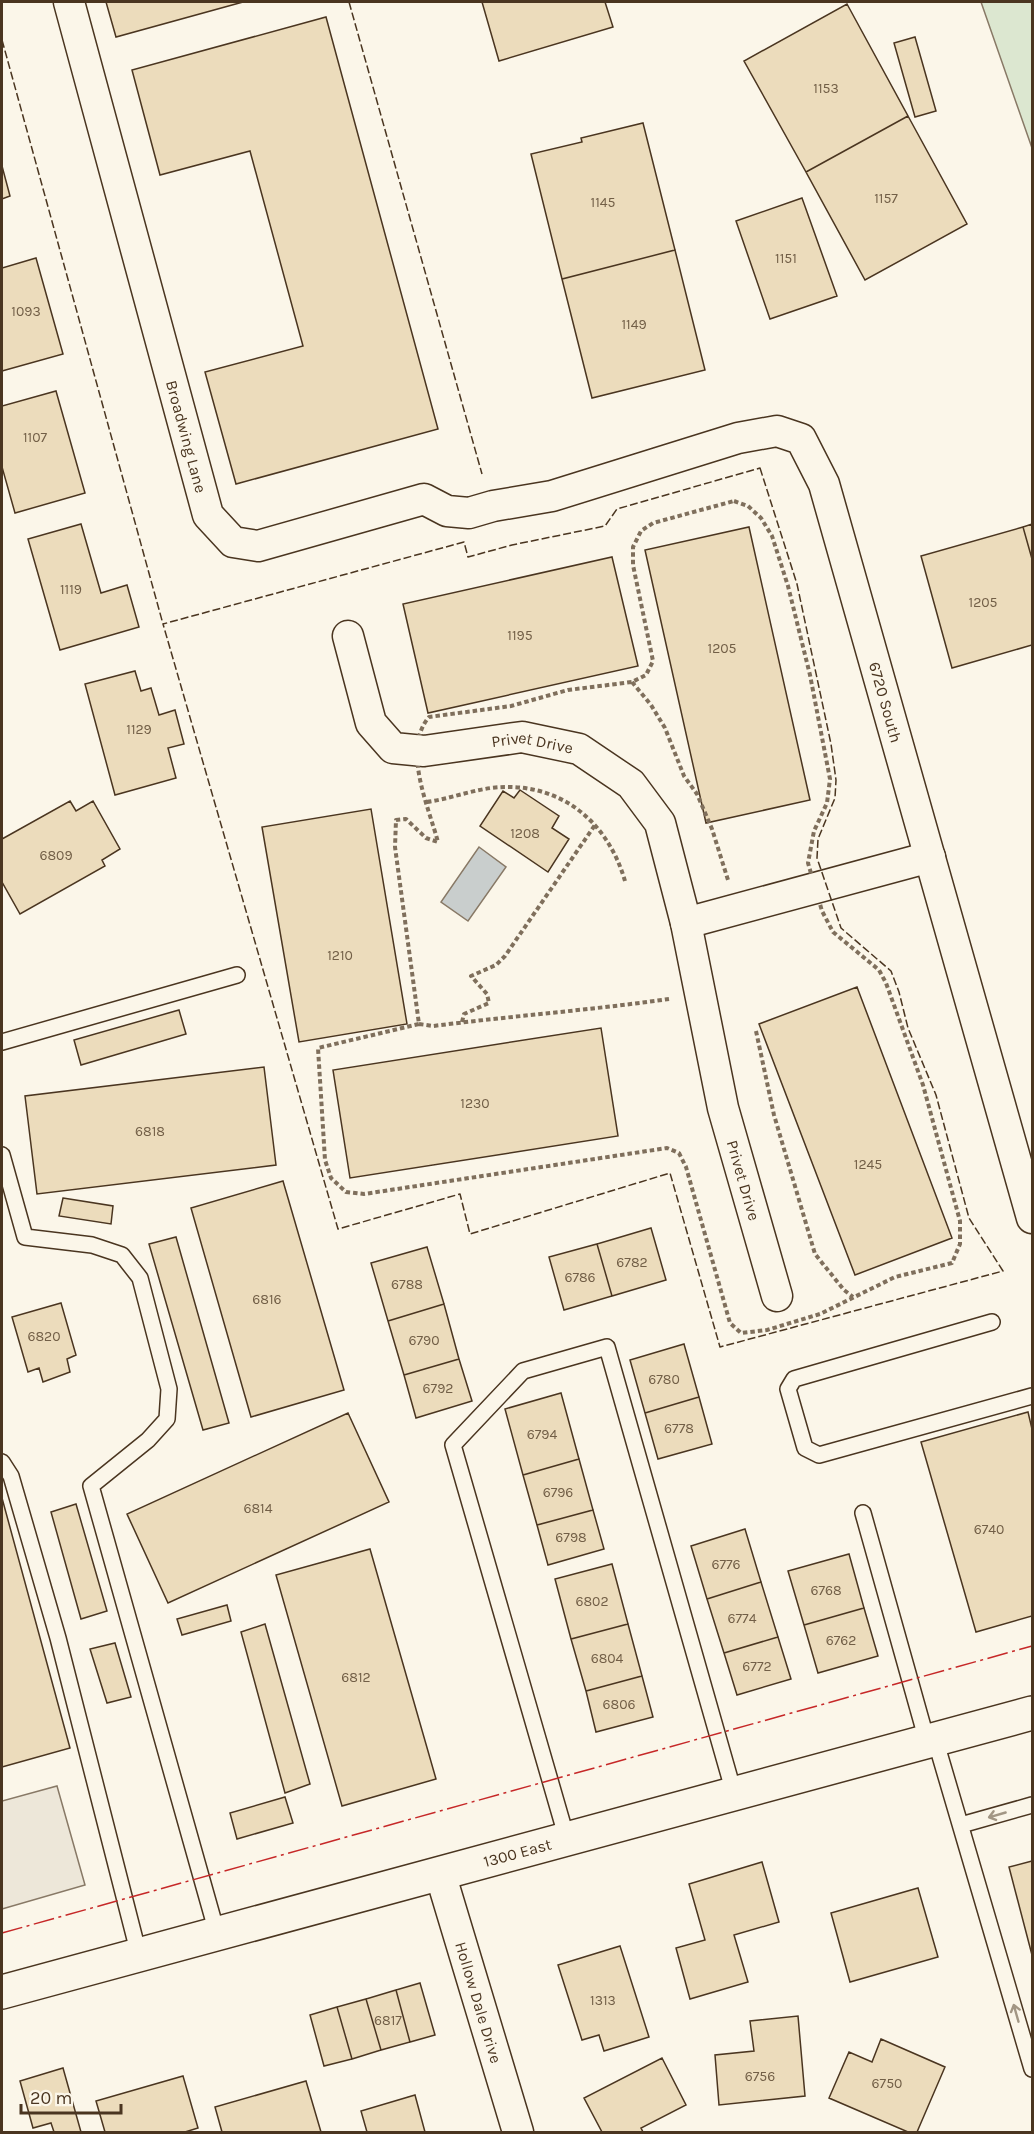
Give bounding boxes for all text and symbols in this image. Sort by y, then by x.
house number: 1153 [813,80,839,97]
house number: 1157 [874,190,898,207]
house number: 1145 [591,194,616,211]
house number: 1151 [775,250,797,267]
house number: 1093 [11,303,41,320]
house number: 1149 [621,316,647,333]
street label: Broadwing Lane [162,378,211,495]
house number: 1107 [23,429,47,446]
house number: 1119 [60,581,82,598]
house number: 1205 [969,594,998,611]
house number: 1195 [507,627,533,644]
house number: 1205 [708,640,737,657]
street label: 6720 South [865,660,906,745]
house number: 1129 [126,721,152,738]
street label: Privet Drive [490,727,575,757]
house number: 1208 [510,825,540,842]
house number: 6809 [39,847,73,864]
house number: 1210 [327,947,353,964]
house number: 1230 [460,1095,490,1112]
house number: 6818 [135,1123,165,1140]
street label: Privet Drive [723,1138,764,1223]
house number: 1245 [854,1156,882,1173]
house number: 6782 [616,1254,648,1271]
house number: 6786 [564,1269,596,1286]
house number: 6788 [391,1276,423,1293]
house number: 6816 [252,1291,282,1308]
house number: 6820 [27,1328,61,1345]
house number: 6790 [408,1332,440,1349]
house number: 6780 [648,1371,680,1388]
house number: 6792 [423,1380,453,1397]
house number: 6778 [664,1420,694,1437]
house number: 6794 [527,1426,557,1443]
house number: 6796 [543,1484,573,1501]
house number: 6814 [243,1500,273,1517]
house number: 6740 [974,1521,1004,1538]
house number: 6798 [555,1529,587,1546]
house number: 6776 [711,1556,741,1573]
house number: 6768 [810,1582,842,1599]
house number: 6802 [575,1593,609,1610]
house number: 6774 [728,1610,757,1627]
house number: 6762 [826,1632,856,1649]
house number: 6804 [591,1650,624,1667]
house number: 6772 [742,1658,772,1675]
house number: 6812 [341,1669,371,1686]
house number: 6806 [603,1696,635,1713]
one-way arrow [988,1810,1007,1821]
street label: 1300 East [481,1834,554,1871]
street label: Hollow Dale Drive [452,1939,506,2065]
house number: 1313 [590,1992,616,2009]
one-way arrow [1010,2004,1021,2023]
house number: 6817 [374,2012,402,2029]
house number: 6756 [745,2068,775,2085]
house number: 6750 [872,2075,902,2092]
scale bar [21,2077,122,2115]
text: 20 m [30,2087,72,2109]

